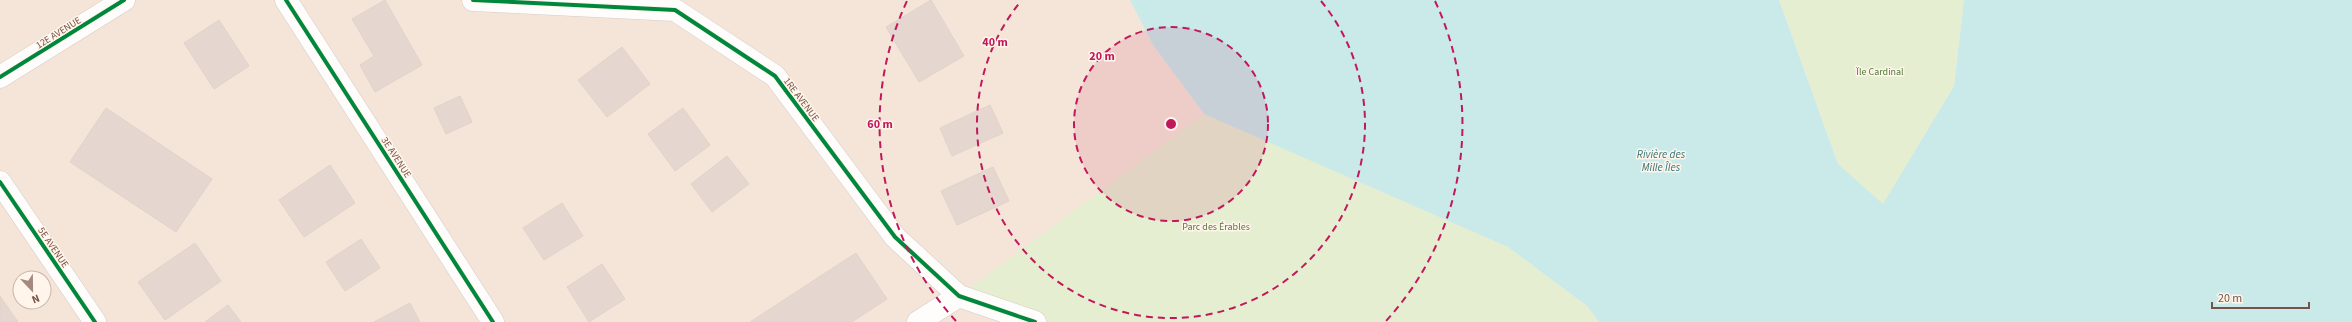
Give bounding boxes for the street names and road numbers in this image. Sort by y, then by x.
street label: 12E AVENUE [33,13,84,52]
street label: 1RE AVENUE [780,75,822,125]
street label: 3E AVENUE [378,134,415,181]
street label: 5E AVENUE [34,225,72,271]

